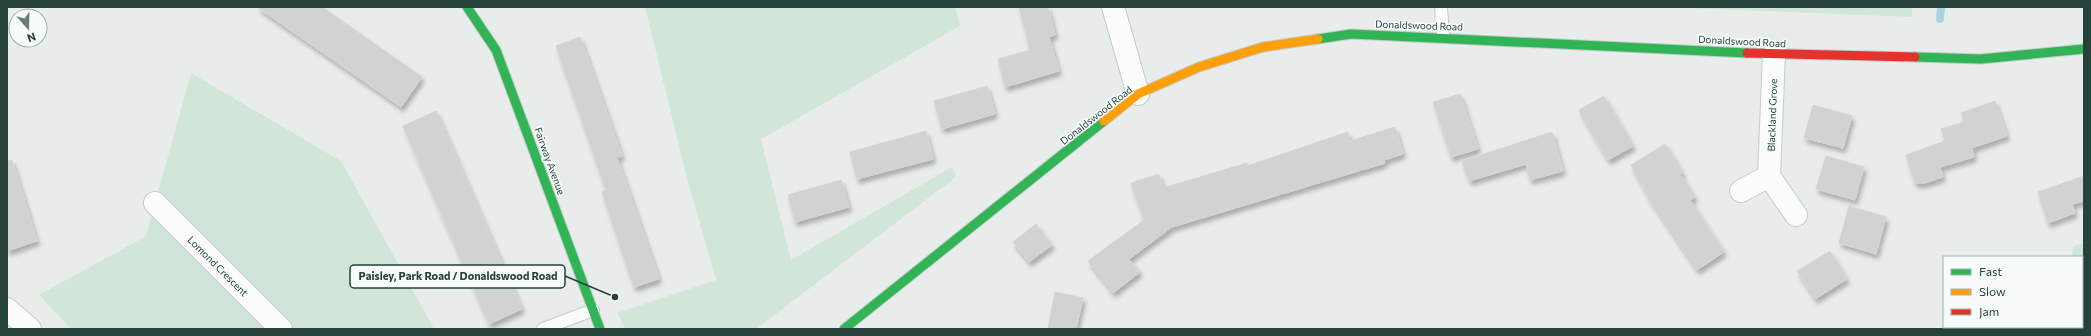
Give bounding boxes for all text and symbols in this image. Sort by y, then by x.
north arrow [8,8,48,48]
street label: Donaldswood Road [1375,17,1463,33]
text: N [25,30,38,45]
street label: Donaldswood Road [1698,33,1786,49]
street label: Blackland Grove [1765,78,1779,152]
street label: Donaldswood Road [1058,83,1134,147]
street label: Fairway Avenue [532,126,568,196]
street label: Lomond Crescent [185,233,251,299]
legend [1943,256,2083,328]
text: Fast [1979,264,2002,278]
callout: Paisley, Park Road / Donaldswood Road [350,265,565,288]
text: Paisley, Park Road / Donaldswood Road [359,269,557,282]
text: Slow [1979,284,2006,298]
text: Jam [1979,304,1999,319]

